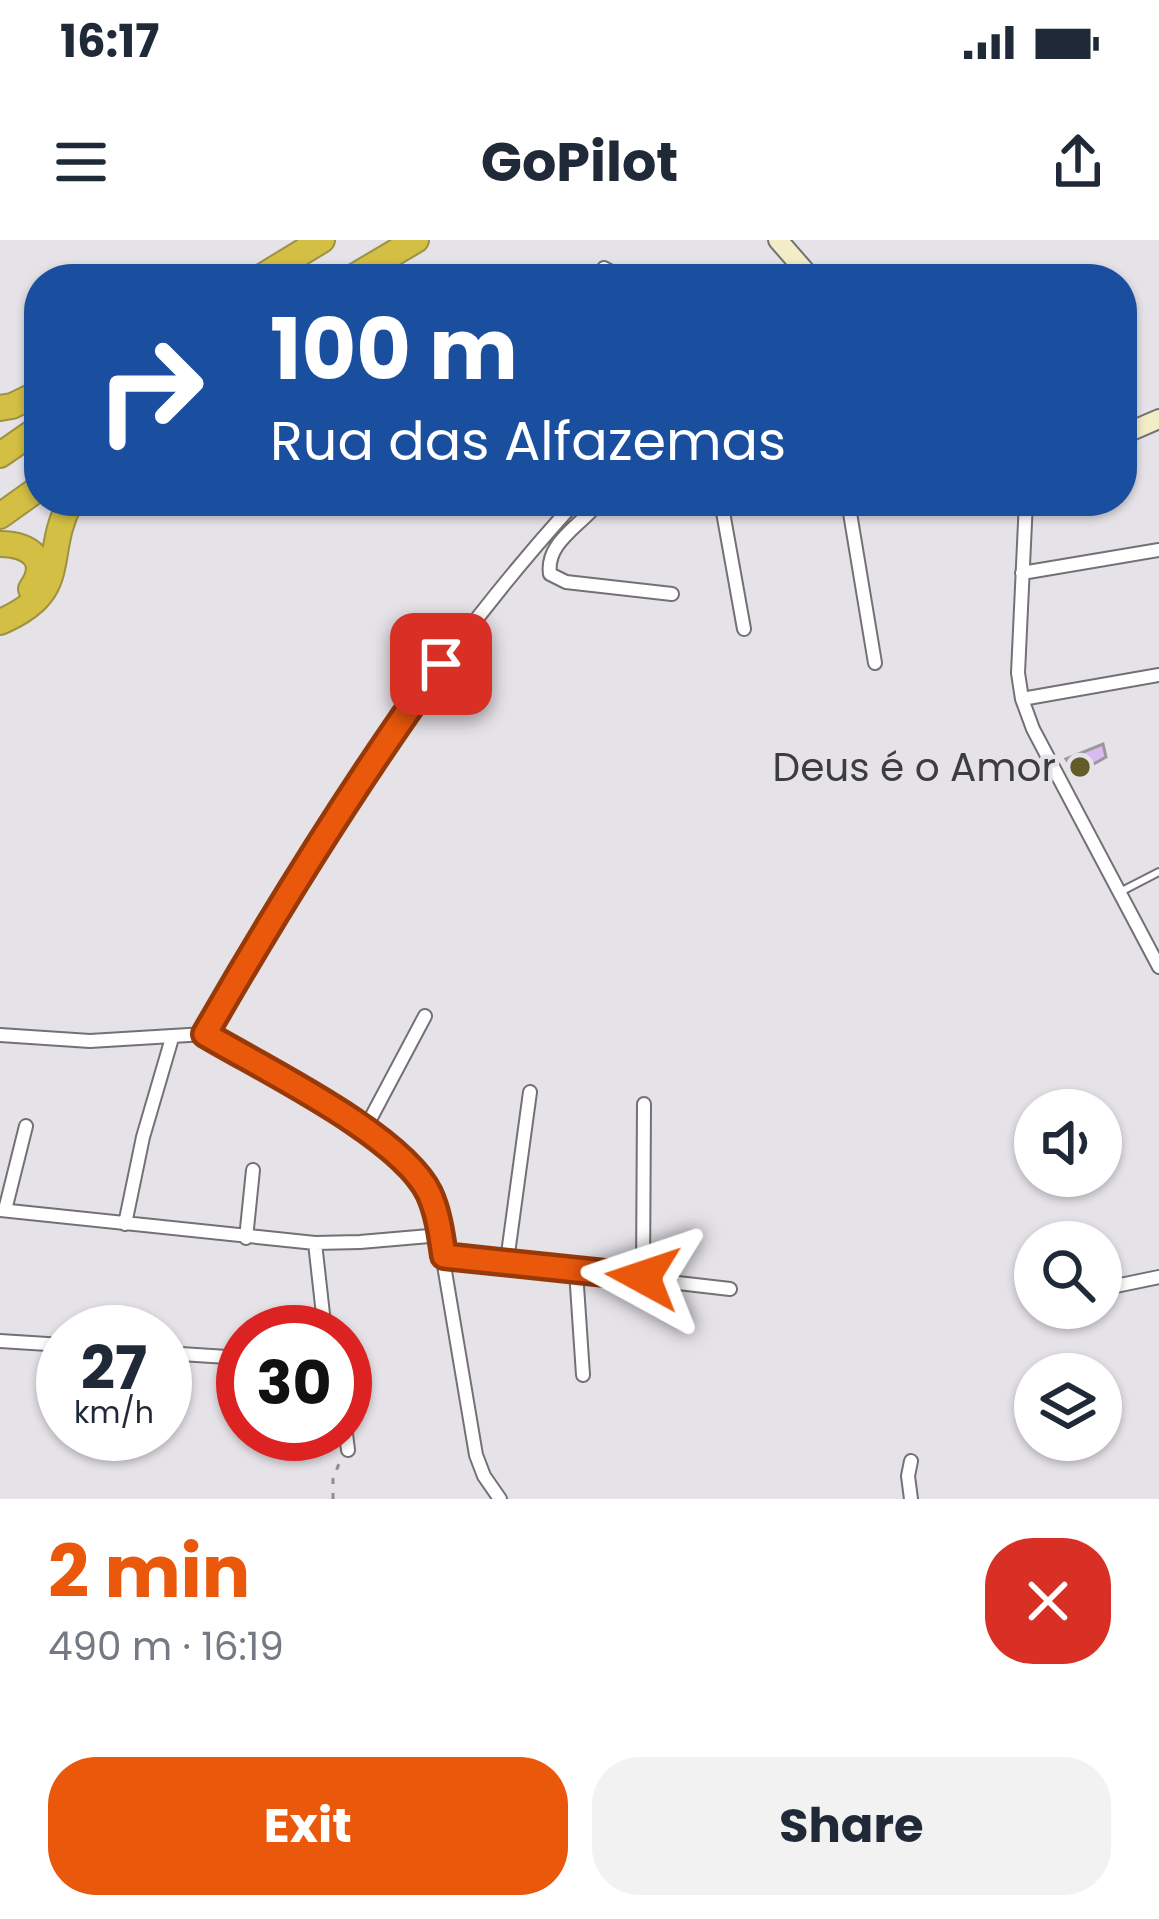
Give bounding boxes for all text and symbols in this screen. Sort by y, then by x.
text: 16:17 [60,10,159,73]
text: GoPilot [481,124,678,200]
icon: menu [48,129,114,195]
icon: share [1045,129,1111,195]
text: 100 m [270,291,518,408]
icon: right [72,312,228,468]
text: Rua das Alfazemas [270,403,786,479]
pin [390,613,492,715]
icon: arrive [408,631,474,697]
place label: Deus é o Amor [773,740,1056,795]
marker: Deus é o Amor [1067,754,1093,780]
map controls [1014,1089,1122,1461]
button: sound [1014,1089,1122,1197]
position arrow [580,1214,706,1340]
button: search [1014,1221,1122,1329]
speed limit sign: 30 [216,1305,372,1461]
text: 27 [81,1326,147,1410]
button: layers [1014,1353,1122,1461]
text: km/h [74,1391,154,1434]
text: 2 min [48,1521,250,1622]
button: close [985,1538,1111,1664]
text: 490 m · 16:19 [48,1619,284,1674]
button: Exit [48,1757,568,1895]
button: Share [592,1757,1111,1895]

